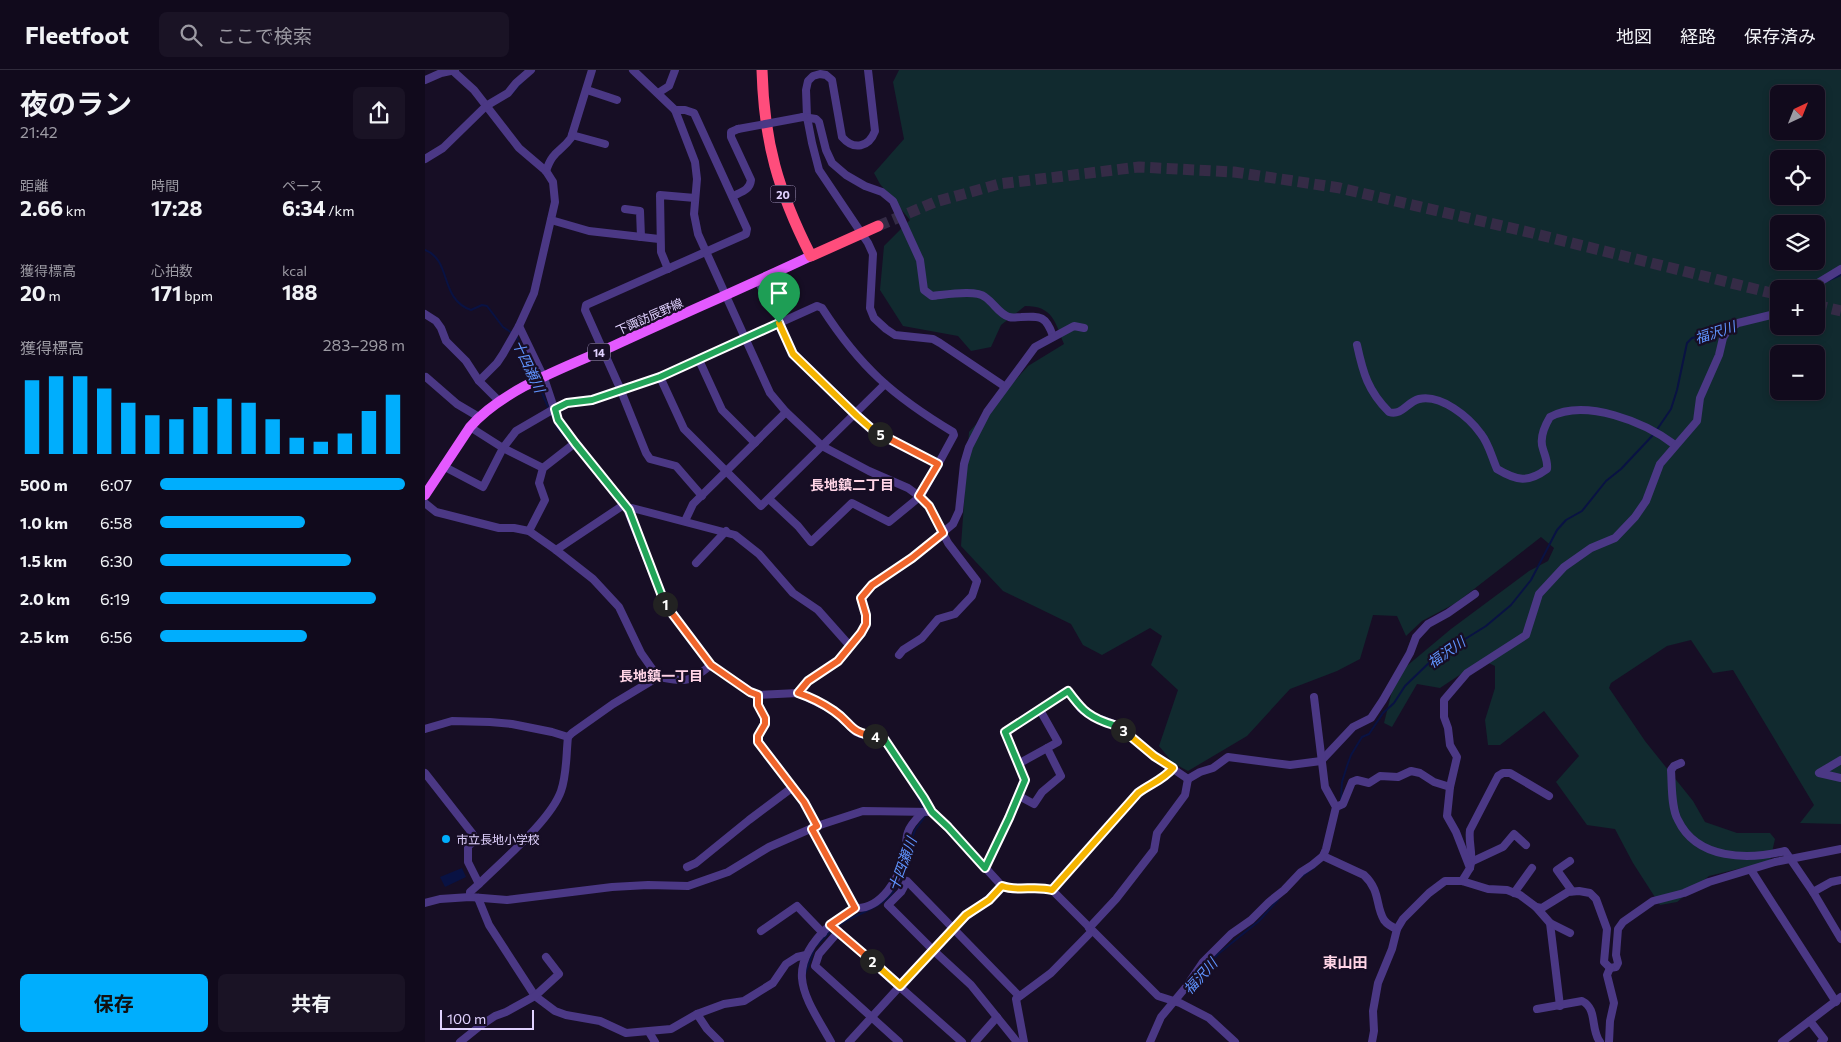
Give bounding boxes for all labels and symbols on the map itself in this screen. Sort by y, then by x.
north arrow [1770,85,1825,140]
road number: 20 [771,186,795,202]
pin [758,272,800,323]
street label: 下諏訪辰野線 [613,295,685,337]
water label: 福沢川 [1692,317,1740,347]
water label: 十四瀬川 [509,337,549,397]
road number: 14 [588,344,610,360]
pin: 5 [867,422,893,446]
district label: 長地鎮二丁目 [810,476,894,493]
pin: 1 [653,592,677,616]
water label: 福沢川 [1424,632,1470,671]
district label: 長地鎮一丁目 [619,667,703,684]
pin: 3 [1111,718,1135,742]
pin: 4 [863,724,887,748]
place label: 市立長地小学校 [456,832,540,846]
marker: 市立長地小学校 [440,833,452,845]
water label: 十四瀬川 [884,833,920,893]
pin: 2 [859,948,885,974]
water label: 福沢川 [1180,953,1222,997]
district label: 東山田 [1322,953,1368,971]
scale bar [440,1007,534,1030]

